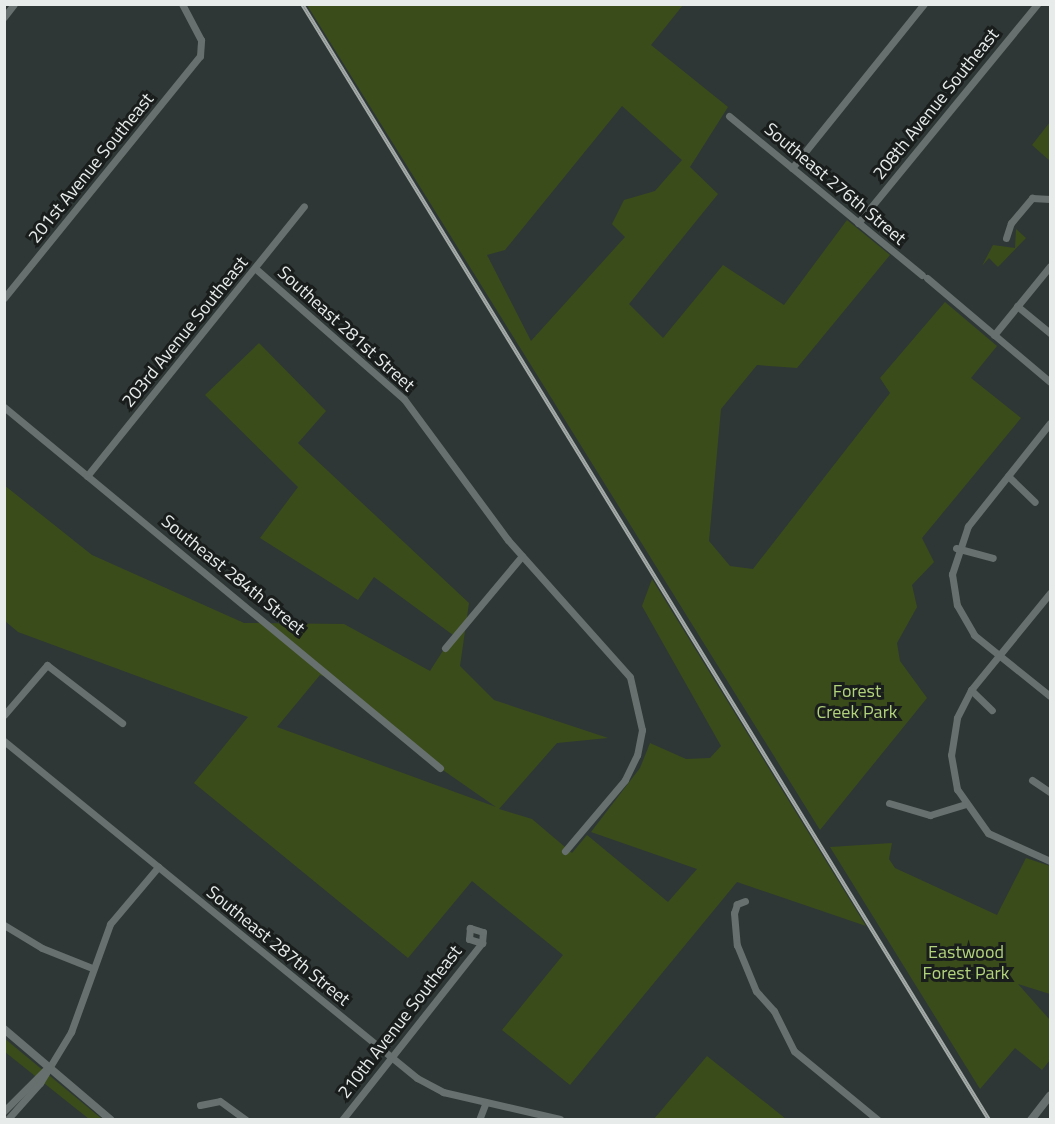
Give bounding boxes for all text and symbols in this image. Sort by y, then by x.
street label: 208th Avenue Southeast [868,24,1004,184]
street label: 201st Avenue Southeast [24,89,158,247]
street label: Southeast 276th Street [760,118,910,250]
street label: 203rd Avenue Southeast [118,252,252,412]
street label: Southeast 281st Street [273,262,419,396]
street label: Southeast 284th Street [157,511,309,639]
park label: Forest Creek Park [817,681,897,724]
street label: Southeast 287th Street [202,882,354,1010]
street label: 210th Avenue Southeast [334,941,466,1103]
park label: Eastwood Forest Park [923,942,1009,984]

